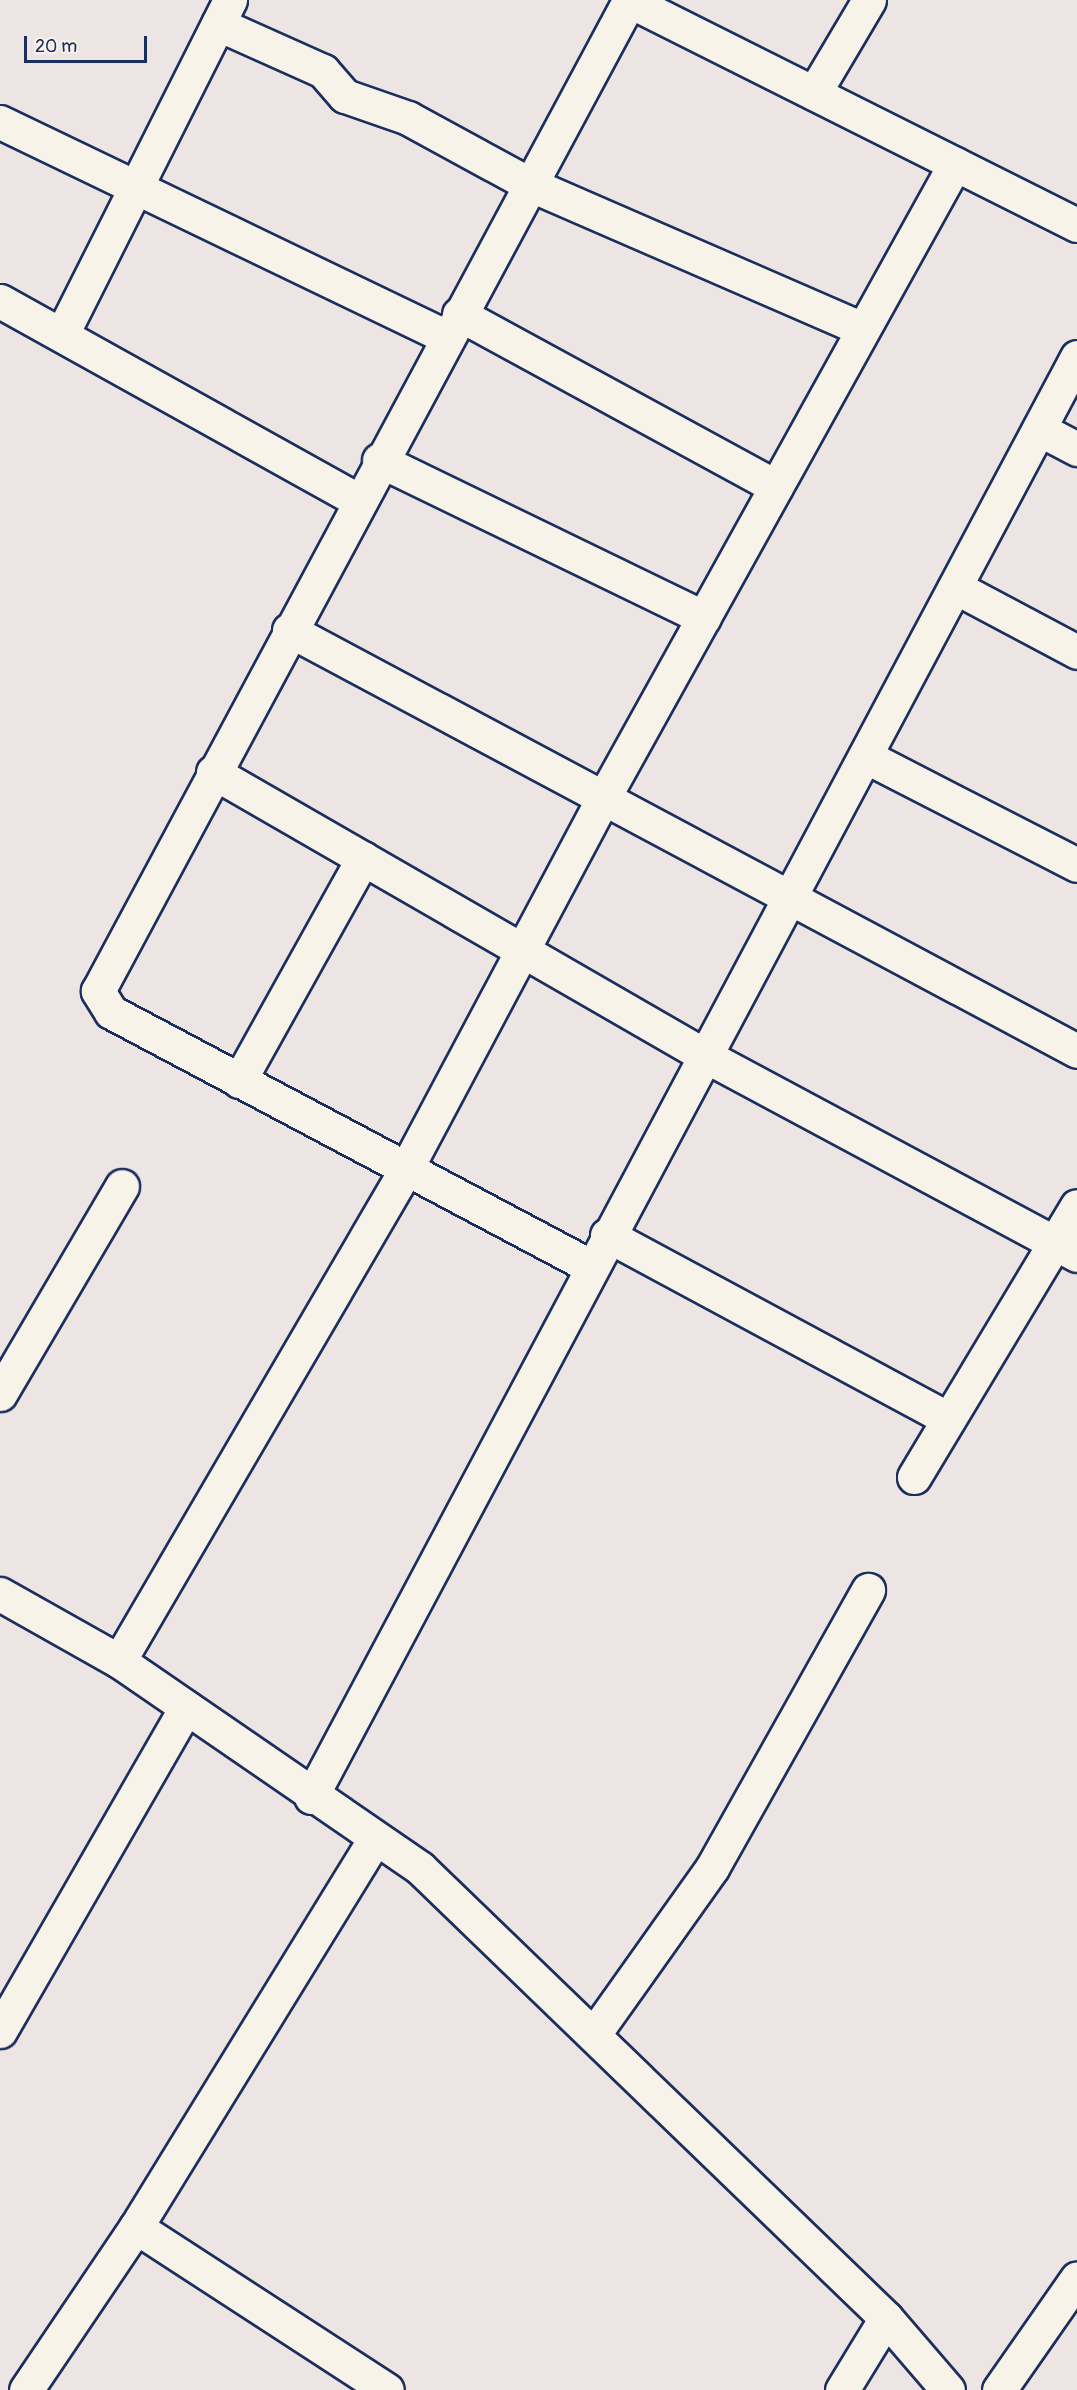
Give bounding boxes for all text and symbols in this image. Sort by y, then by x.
scale bar [27,24,150,62]
text: 20 m [35,35,77,58]

